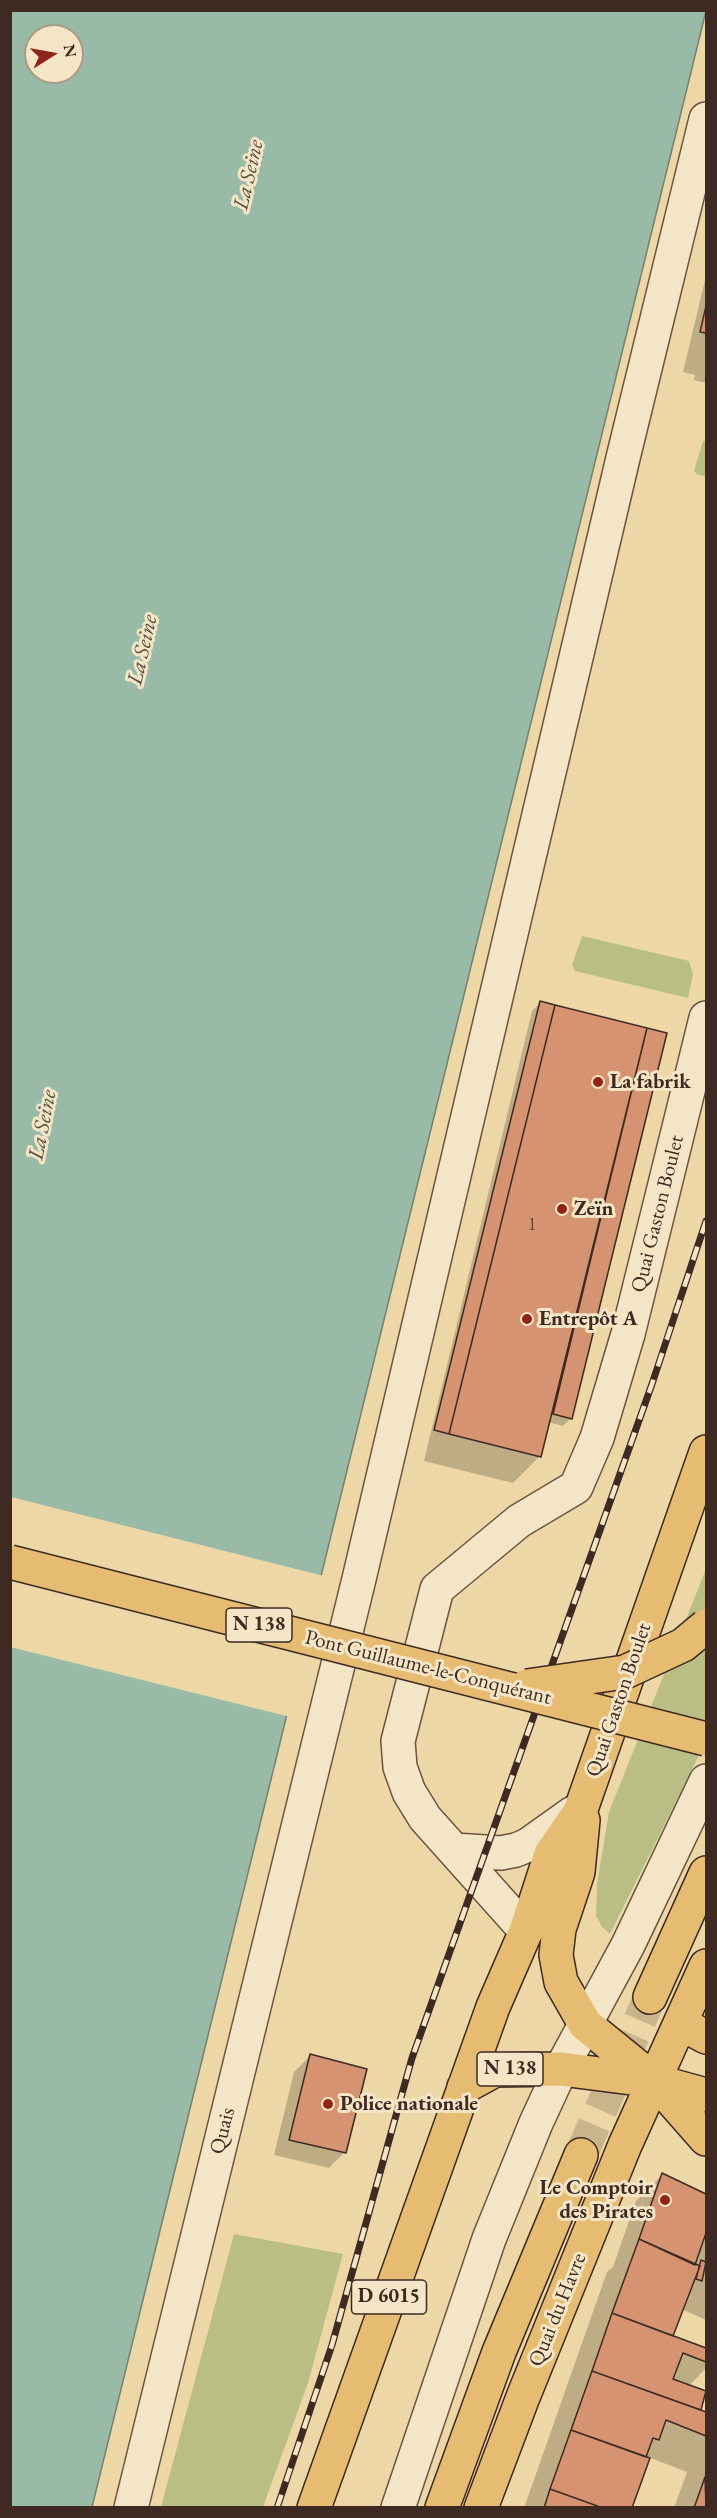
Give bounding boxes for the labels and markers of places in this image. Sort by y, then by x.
place label: La fabrik [610,1069,691,1095]
marker: La fabrik [591,1075,605,1089]
place label: Zeïn [574,1196,613,1222]
marker: Zeïn [555,1202,569,1216]
place label: Entrepôt A [539,1306,638,1332]
marker: Entrepôt A [520,1312,534,1326]
place label: Police nationale [340,2091,478,2117]
marker: Police nationale [321,2097,335,2111]
place label: Le Comptoir des Pirates [539,2175,653,2225]
marker: Le Comptoir des Pirates [658,2193,672,2207]

